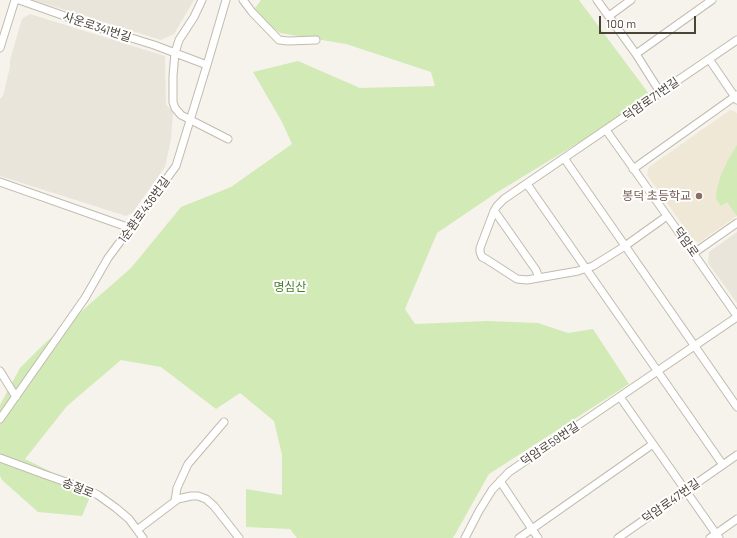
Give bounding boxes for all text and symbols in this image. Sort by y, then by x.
scale bar [601,8,698,34]
street label: 사운로341번길 [61,9,133,45]
text: 100 m [606,16,636,30]
street label: 덕암로71번길 [620,74,682,124]
street label: 1순환로436번길 [115,174,173,246]
place label: 봉덕 초등학교 [622,189,691,203]
marker: 봉덕 초등학교 [694,191,704,201]
street label: 덕암로 [671,224,701,260]
park label: 명심산 [273,280,307,294]
street label: 덕암로59번길 [518,419,582,469]
street label: 송절로 [60,475,96,501]
street label: 덕암로47번길 [639,476,703,526]

